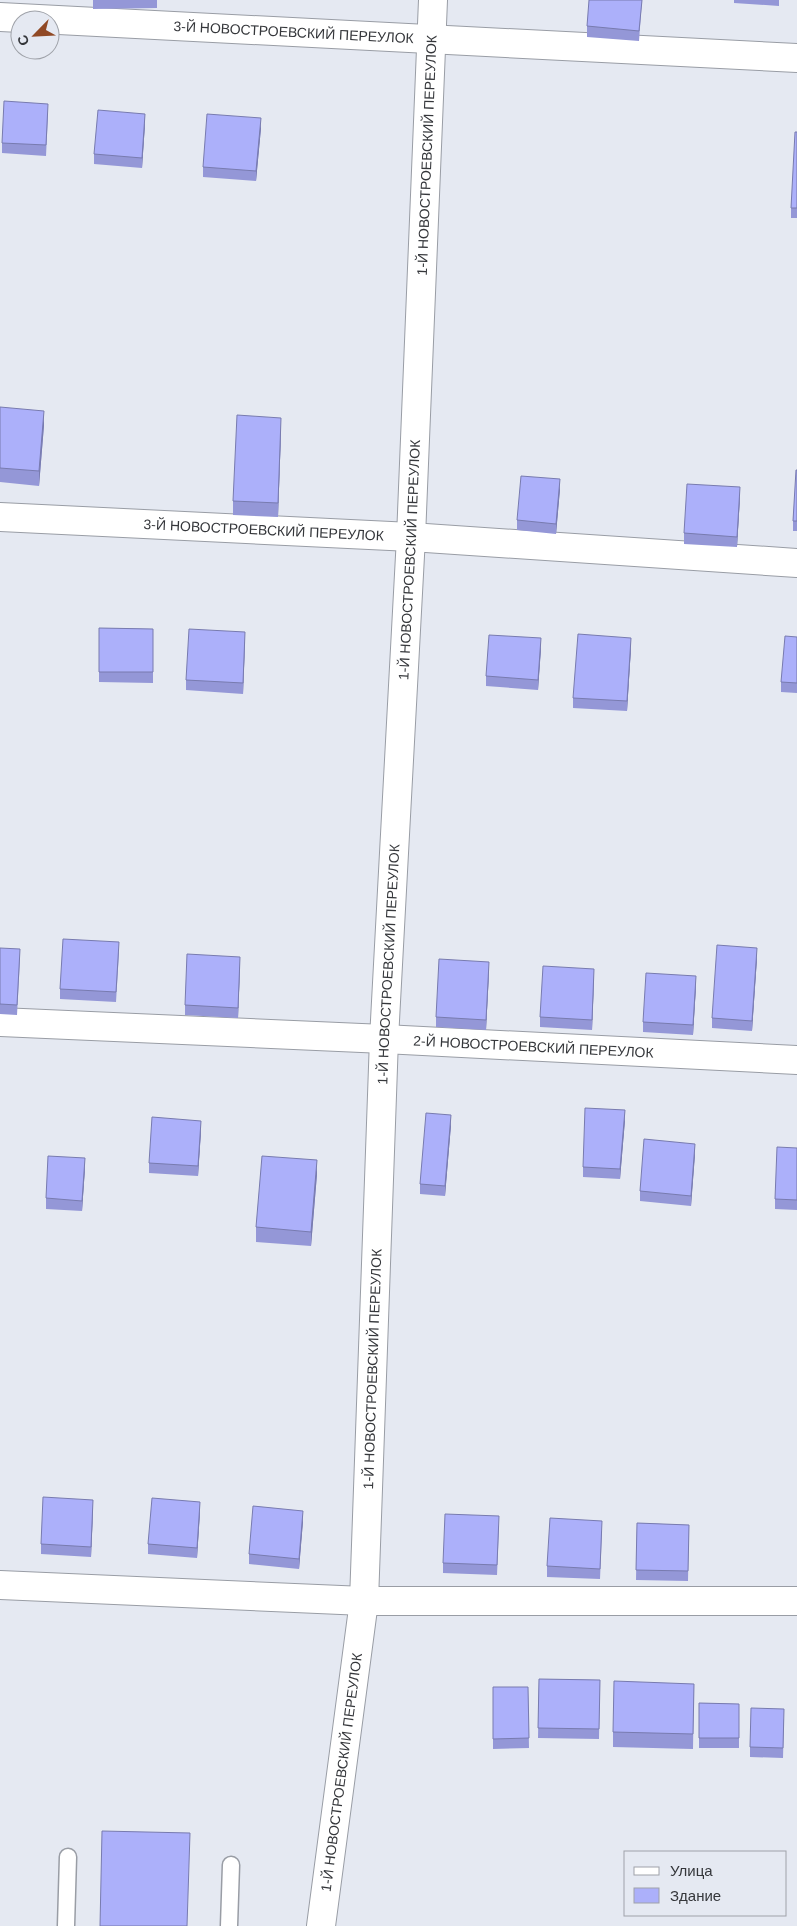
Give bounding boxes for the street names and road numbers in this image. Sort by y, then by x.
street label: 3-Й НОВОСТРОЕВСКИЙ ПЕРЕУЛОК [173,18,415,46]
street label: 1-Й НОВОСТРОЕВСКИЙ ПЕРЕУЛОК [413,34,440,276]
street label: 1-Й НОВОСТРОЕВСКИЙ ПЕРЕУЛОК [395,439,423,680]
street label: 3-Й НОВОСТРОЕВСКИЙ ПЕРЕУЛОК [143,516,385,544]
street label: 1-Й НОВОСТРОЕВСКИЙ ПЕРЕУЛОК [374,843,403,1085]
street label: 2-Й НОВОСТРОЕВСКИЙ ПЕРЕУЛОК [413,1032,655,1061]
street label: 1-Й НОВОСТРОЕВСКИЙ ПЕРЕУЛОК [359,1248,385,1490]
street label: 1-Й НОВОСТРОЕВСКИЙ ПЕРЕУЛОК [318,1651,365,1893]

